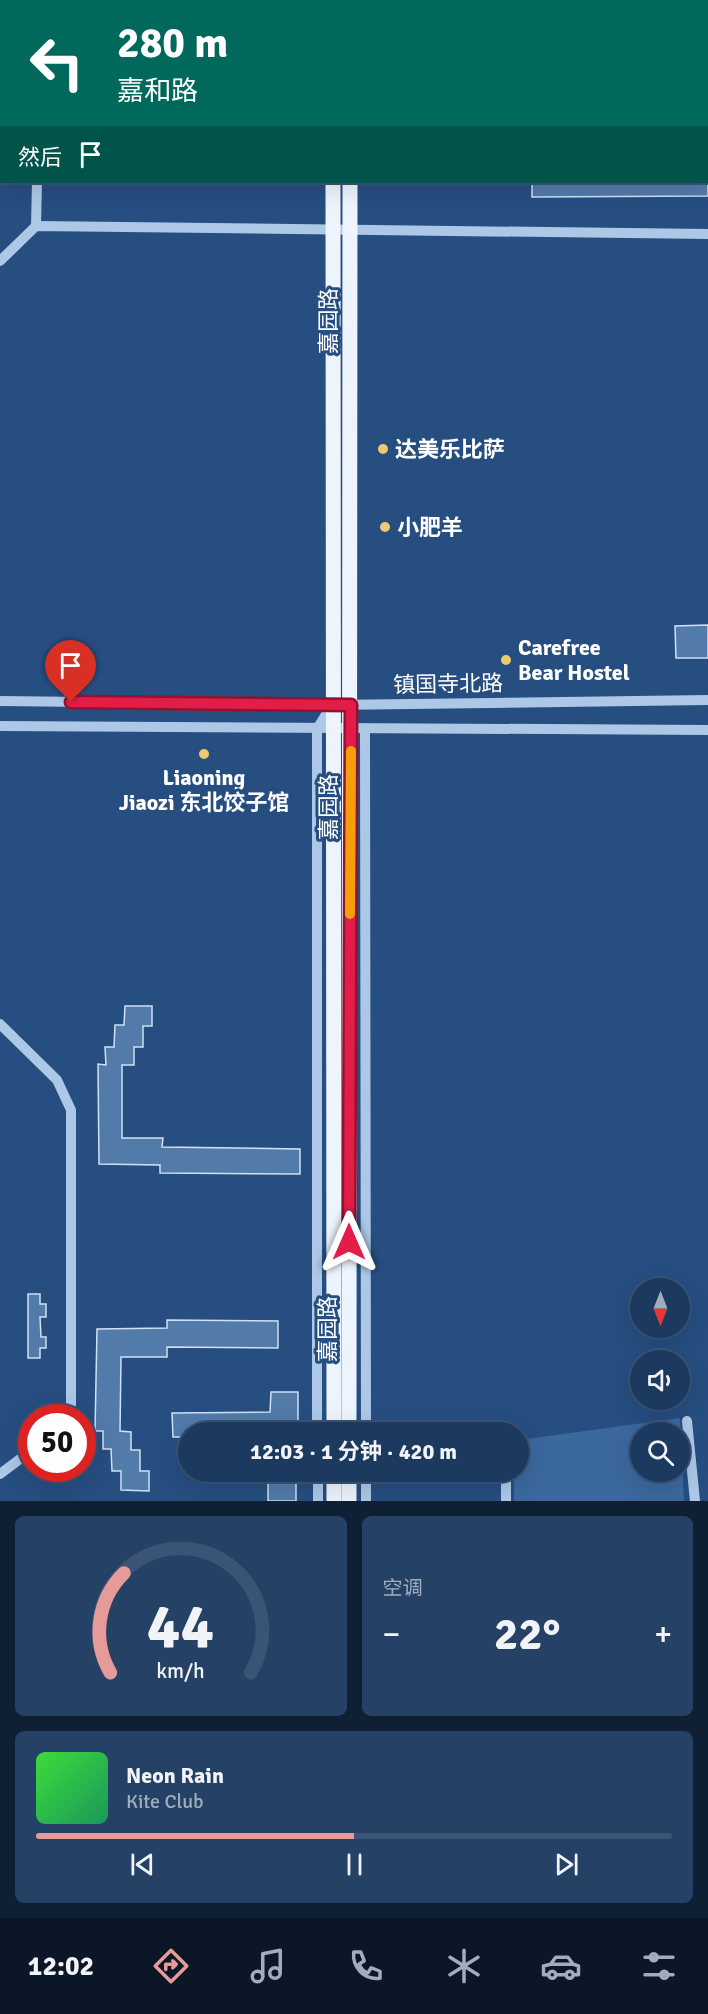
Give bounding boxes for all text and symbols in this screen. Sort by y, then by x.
text: 280 m [117,18,228,69]
icon: left [18,24,96,102]
text: 嘉和路 [117,75,198,108]
icon: arrive [74,138,107,171]
text: 然后 [18,144,62,171]
street label: 嘉园路 [315,288,342,354]
place label: 达美乐比萨 [395,436,505,463]
marker: 达美乐比萨 [376,442,390,456]
place label: 小肥羊 [397,514,463,541]
marker: 小肥羊 [378,520,392,534]
place label: Carefree Bear Hostel [518,634,630,686]
pin [45,640,96,702]
icon: arrive [54,649,87,682]
marker: Carefree Bear Hostel [499,653,513,667]
street label: 镇国寺北路 [393,670,503,698]
marker: Liaoning Jiaozi 东北饺子馆 [197,747,211,761]
place label: Liaoning Jiaozi 东北饺子馆 [119,764,289,816]
street label: 嘉园路 [315,774,342,840]
position arrow [317,1210,381,1274]
north arrow [630,1278,690,1338]
map controls [630,1278,690,1482]
street label: 嘉园路 [314,1296,341,1362]
button: sound [630,1350,690,1410]
speed limit sign: 50 [18,1404,96,1482]
button: search [630,1422,690,1482]
text: 12:03 · 1 分钟 · 420 m [250,1438,457,1465]
text: 空调 [383,1576,423,1601]
text: 44 [147,1588,214,1665]
text: 22° [494,1607,561,1662]
text: − [383,1614,400,1655]
text: + [654,1614,672,1655]
text: km/h [156,1658,205,1684]
text: Neon Rain [126,1762,224,1789]
text: Kite Club [126,1789,204,1814]
icon: previous [126,1848,159,1881]
icon: pause [338,1848,371,1881]
icon: next [550,1848,583,1881]
icon: directions [150,1945,192,1987]
icon: music [247,1945,289,1987]
icon: phone [345,1945,387,1987]
icon: climate [443,1945,485,1987]
icon: car [540,1945,582,1987]
icon: filters [638,1945,680,1987]
text: 12:02 [28,1950,94,1983]

